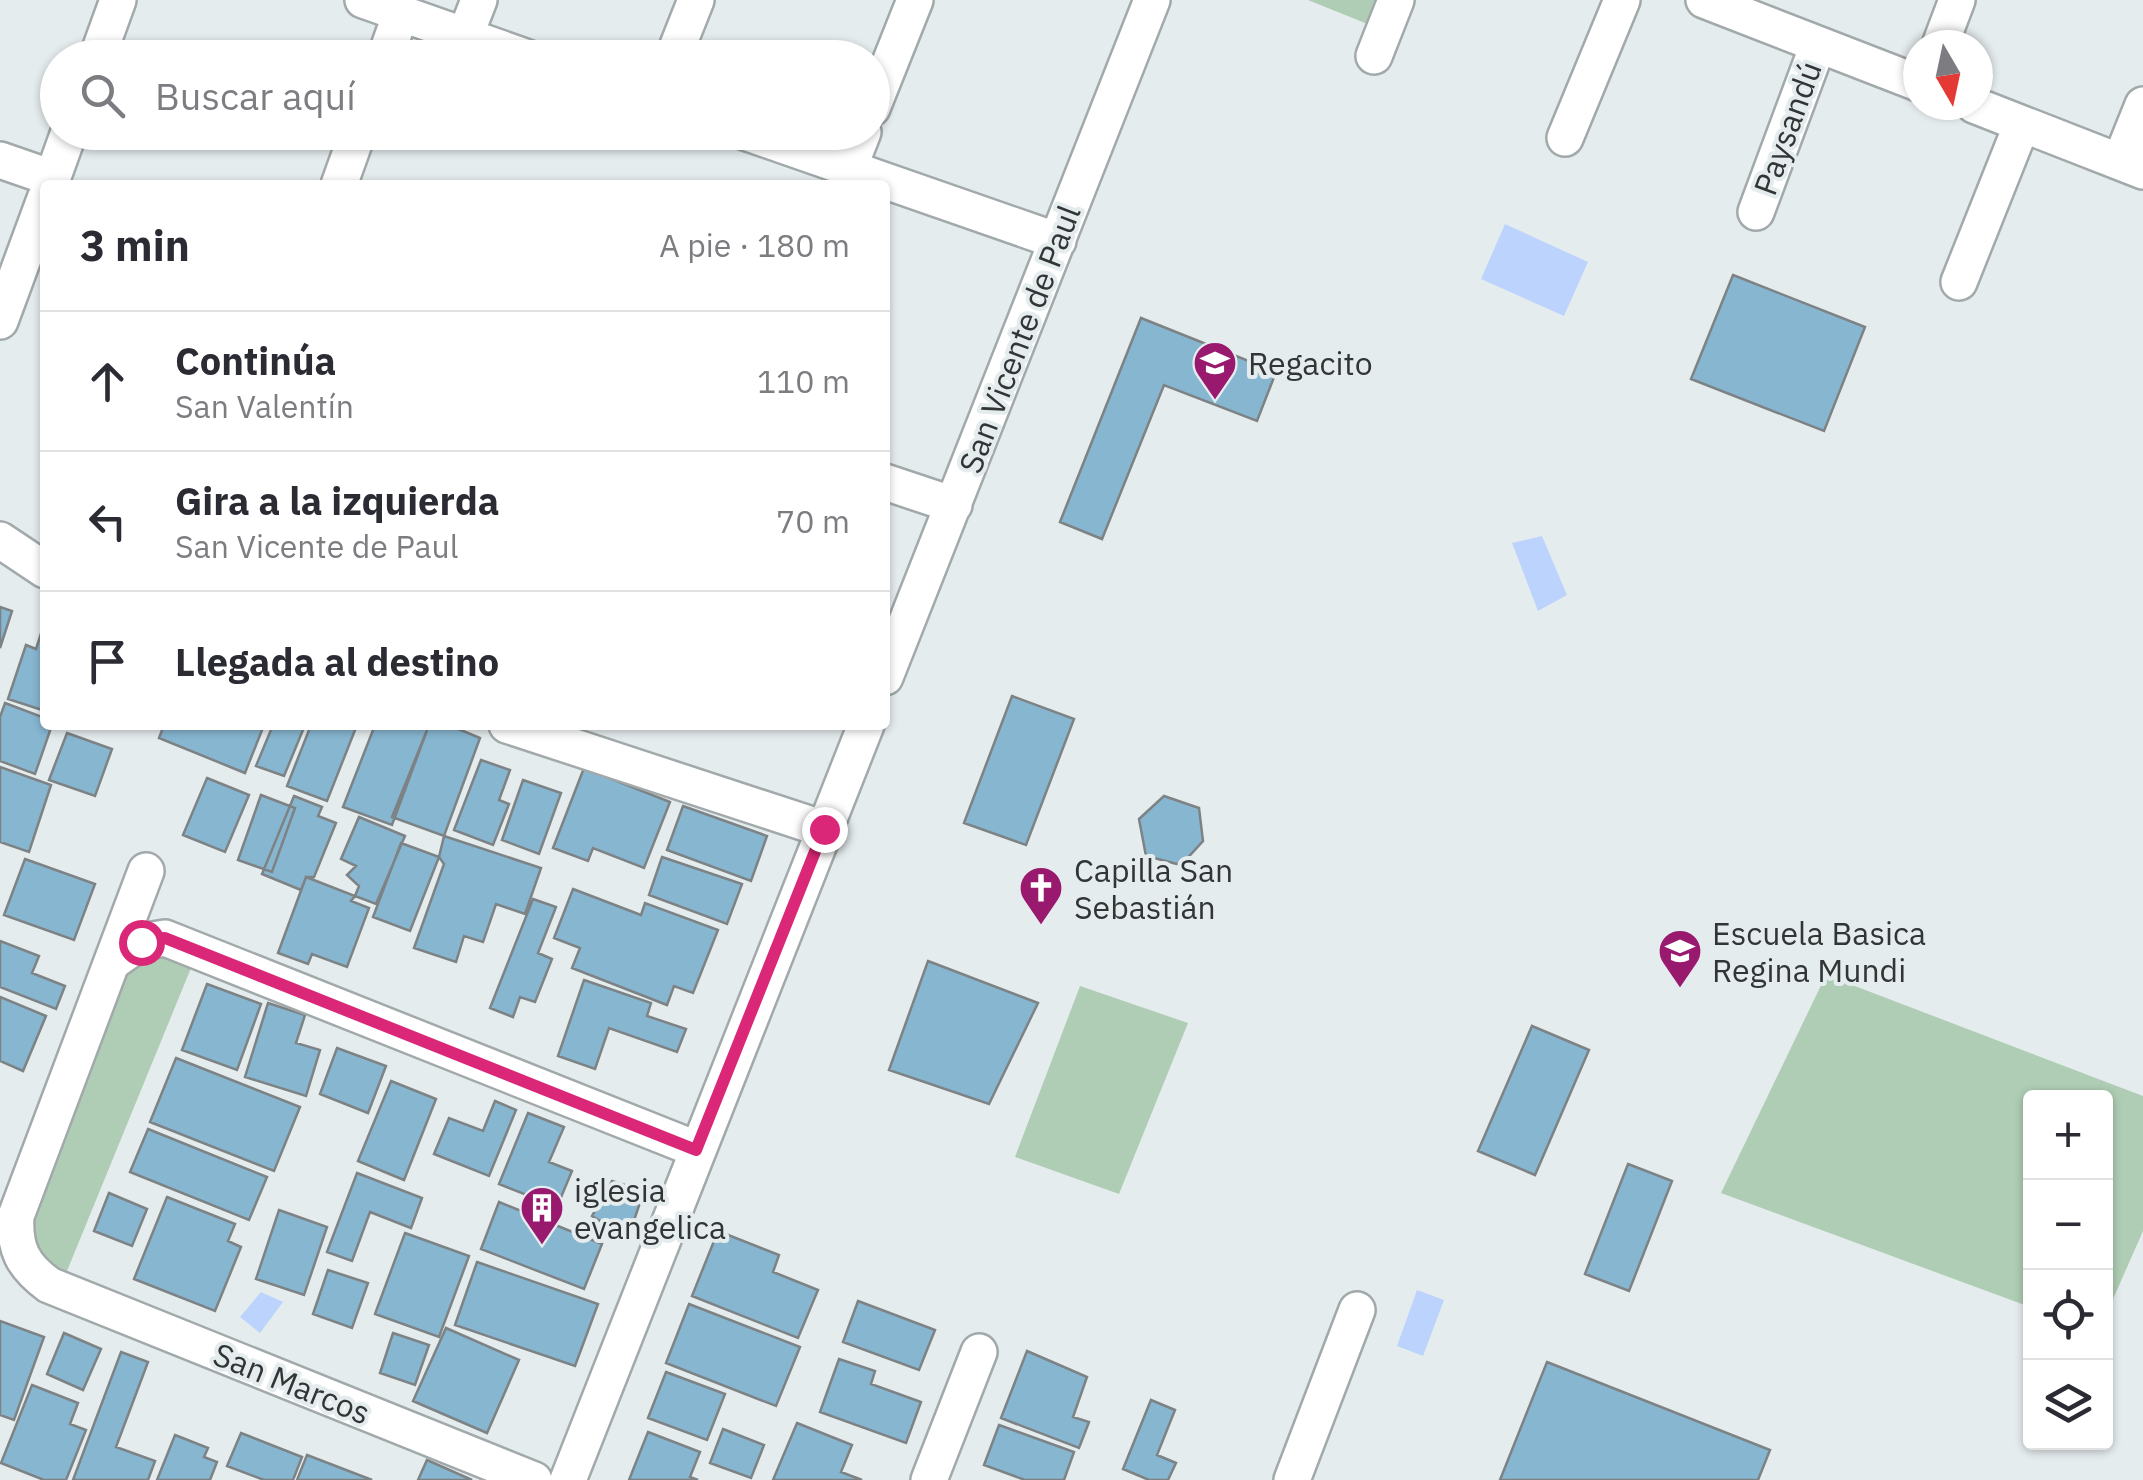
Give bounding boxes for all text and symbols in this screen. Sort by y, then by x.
north arrow [1903,30,1993,120]
search box [40,40,890,150]
street label: Paysandú [1743,55,1831,201]
icon: search [75,68,130,123]
text: Buscar aquí [155,71,356,120]
street label: San Vicente de Paul [949,199,1089,479]
text: 3 min [80,218,190,273]
text: A pie · 180 m [659,224,850,266]
text: Continúa [175,336,336,385]
school or university icon: Regacito [1192,340,1238,401]
place label: Regacito [1248,342,1373,384]
icon: ahead [80,354,135,409]
text: 110 m [757,360,850,402]
text: San Valentín [175,385,354,427]
text: Gira a la izquierda [175,476,499,525]
icon: left [80,494,135,549]
text: 70 m [776,500,850,542]
text: San Vicente de Paul [175,525,459,567]
icon: arrive [80,634,135,689]
text: Llegada al destino [175,637,499,686]
route end [802,807,848,853]
place label: Capilla San Sebastián [1074,849,1233,928]
church icon: Capilla San Sebastián [1018,865,1064,926]
place label: Escuela Basica Regina Mundi [1712,912,1926,991]
route start [119,920,165,966]
school or university icon: Escuela Basica Regina Mundi [1657,928,1703,989]
map controls [2023,1090,2113,1450]
button: + [2023,1090,2113,1180]
place label: iglesia evangelica [574,1169,726,1248]
button: − [2023,1180,2113,1270]
building icon: iglesia evangelica [519,1185,565,1246]
button: locate [2023,1270,2113,1360]
street label: San Marcos [207,1333,377,1433]
button: layers [2023,1360,2113,1450]

